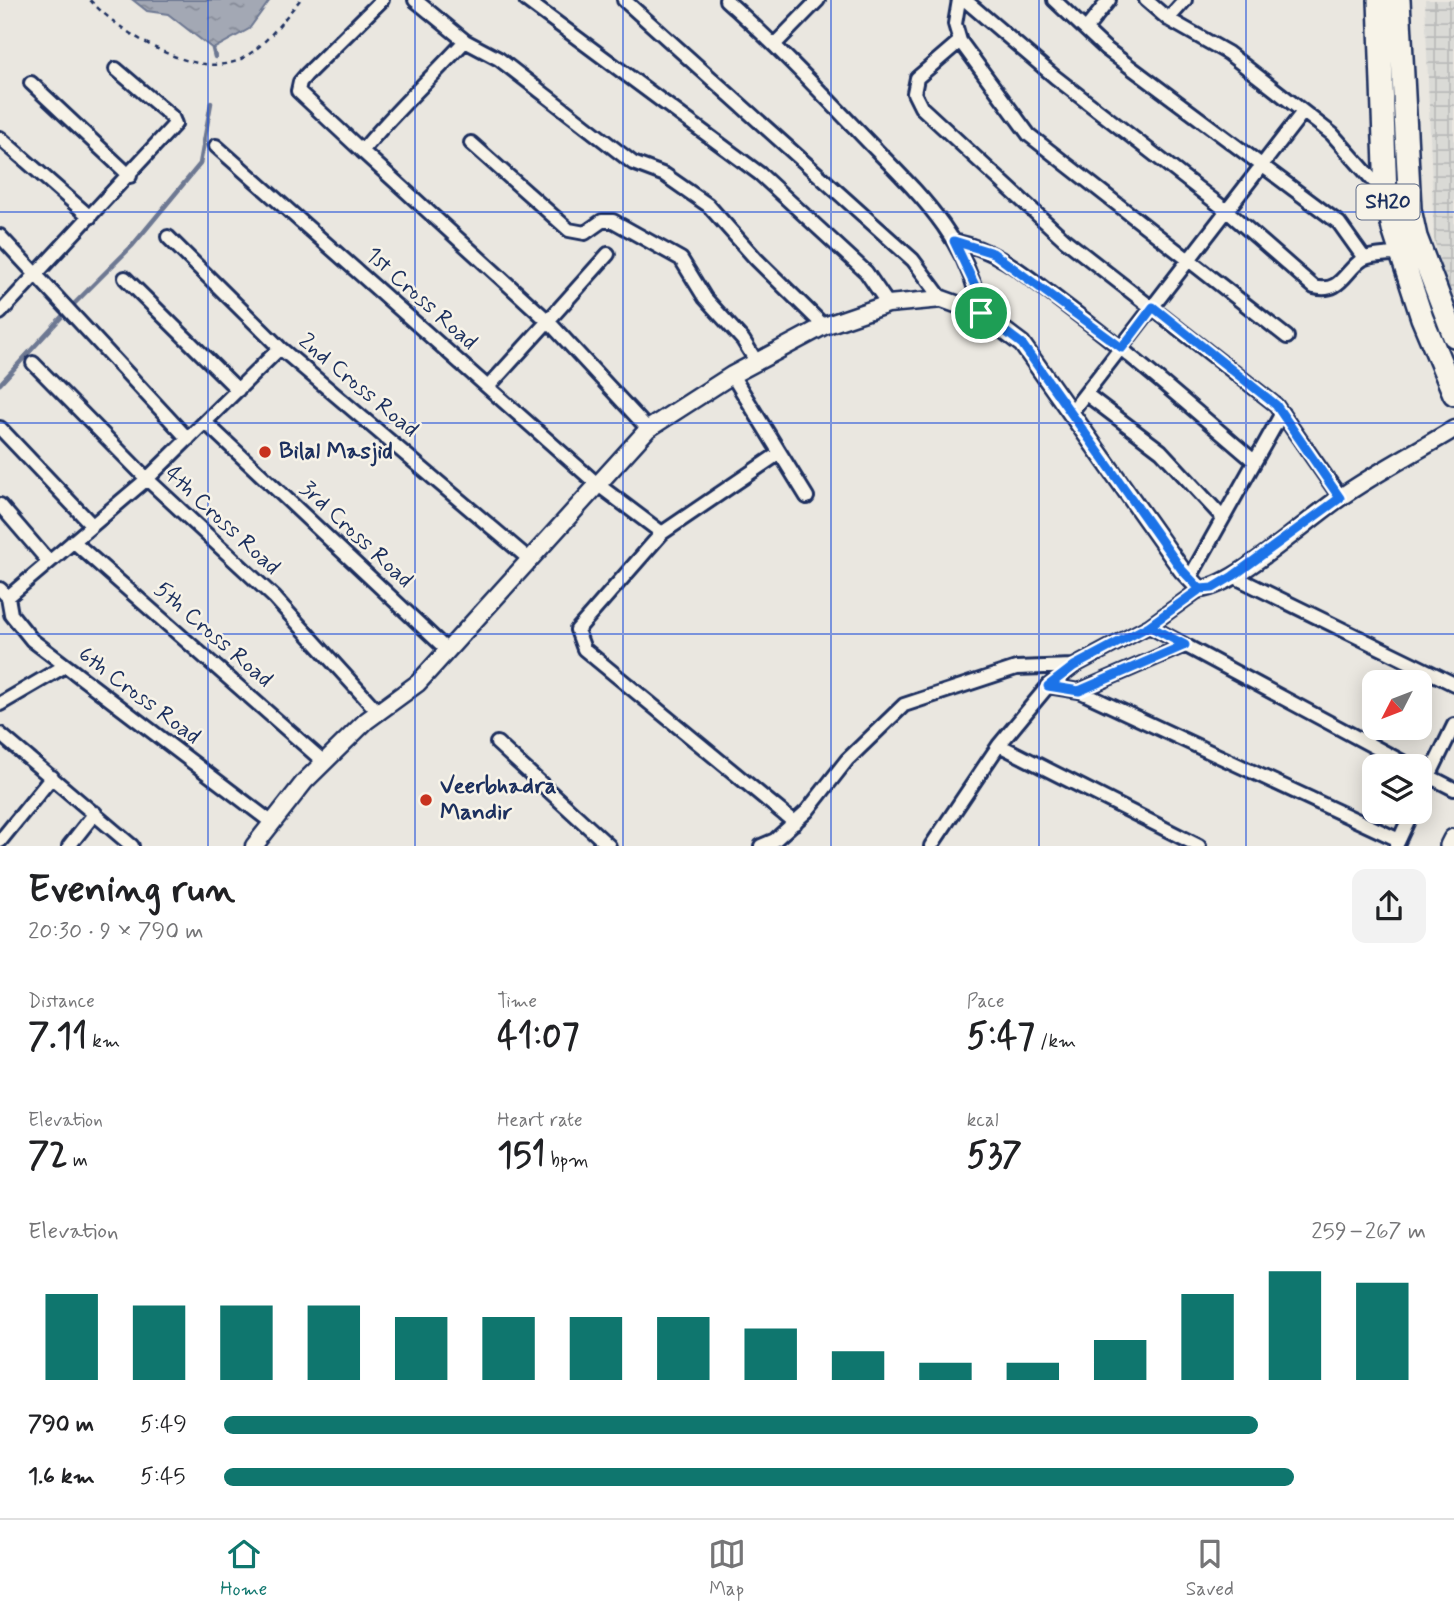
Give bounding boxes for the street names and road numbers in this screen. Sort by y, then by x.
road number: SH20 [1356,184,1420,220]
street label: 1st Cross Road [359,241,483,357]
street label: 2nd Cross Road [292,327,424,445]
street label: 4th Cross Road [158,460,286,582]
street label: 3rd Cross Road [293,475,419,595]
street label: 5th Cross Road [147,575,279,695]
street label: 6th Cross Road [72,640,206,752]

